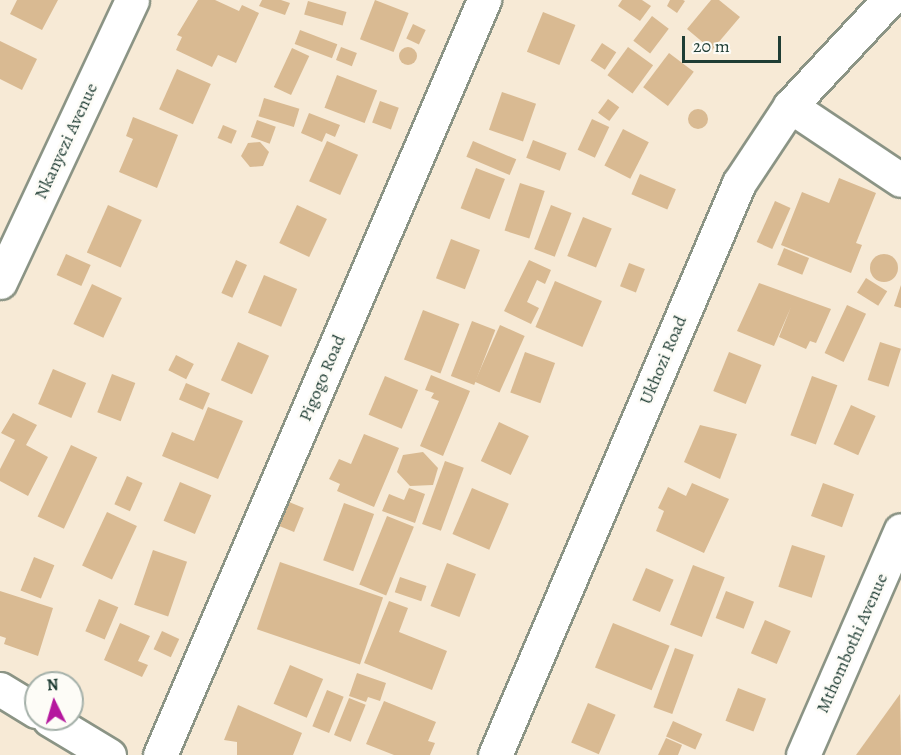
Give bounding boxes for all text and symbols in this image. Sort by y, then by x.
scale bar [685,24,784,62]
text: 20 m [693,34,730,58]
street label: Nkanyezi Avenue [30,79,102,203]
street label: Ukhozi Road [635,312,691,408]
street label: Pigogo Road [294,332,350,424]
street label: Mthombothi Avenue [811,570,893,716]
north arrow [24,671,84,731]
text: N [46,674,59,697]

